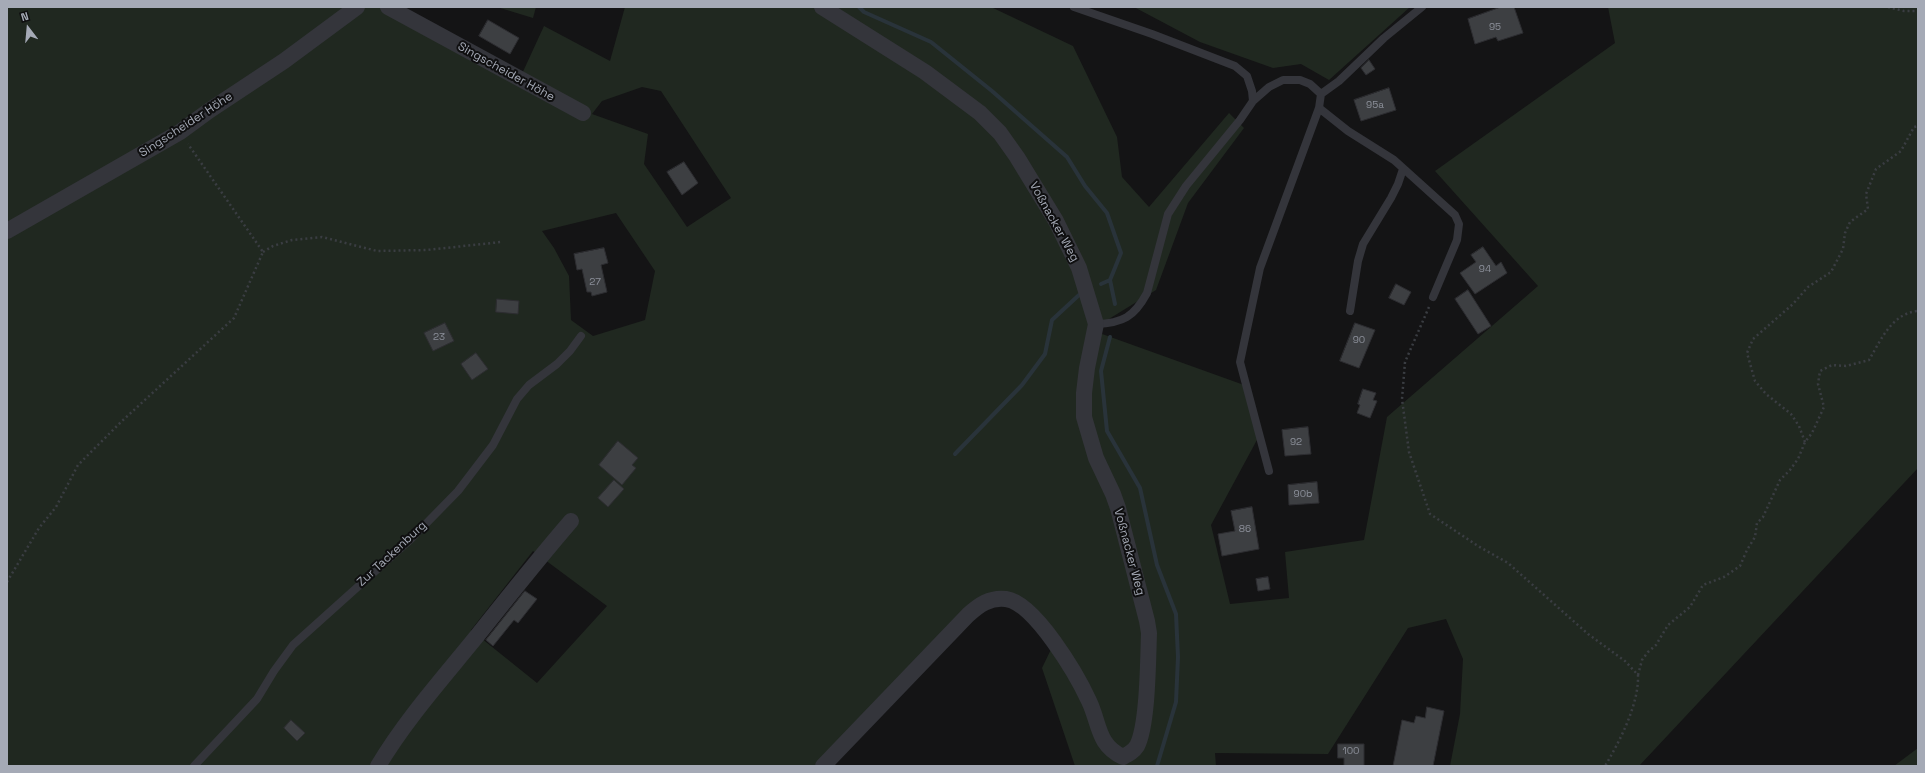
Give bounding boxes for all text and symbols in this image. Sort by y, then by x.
north arrow [8,8,48,48]
text: N [19,9,30,24]
house number: 95 [1489,21,1501,33]
street label: Singscheider Höhe [455,39,557,105]
street label: Singscheider Höhe [137,89,235,161]
house number: 95a [1366,99,1384,111]
street label: Voßnacker Weg [1026,180,1082,264]
house number: 94 [1479,263,1491,275]
house number: 27 [589,276,601,288]
house number: 23 [433,331,445,343]
house number: 90 [1353,334,1365,346]
house number: 92 [1290,436,1302,448]
house number: 90b [1294,488,1312,500]
street label: Voßnacker Weg [1111,507,1147,597]
street label: Zur Tackenburg [354,518,430,590]
house number: 86 [1239,523,1251,535]
house number: 100 [1343,745,1359,757]

